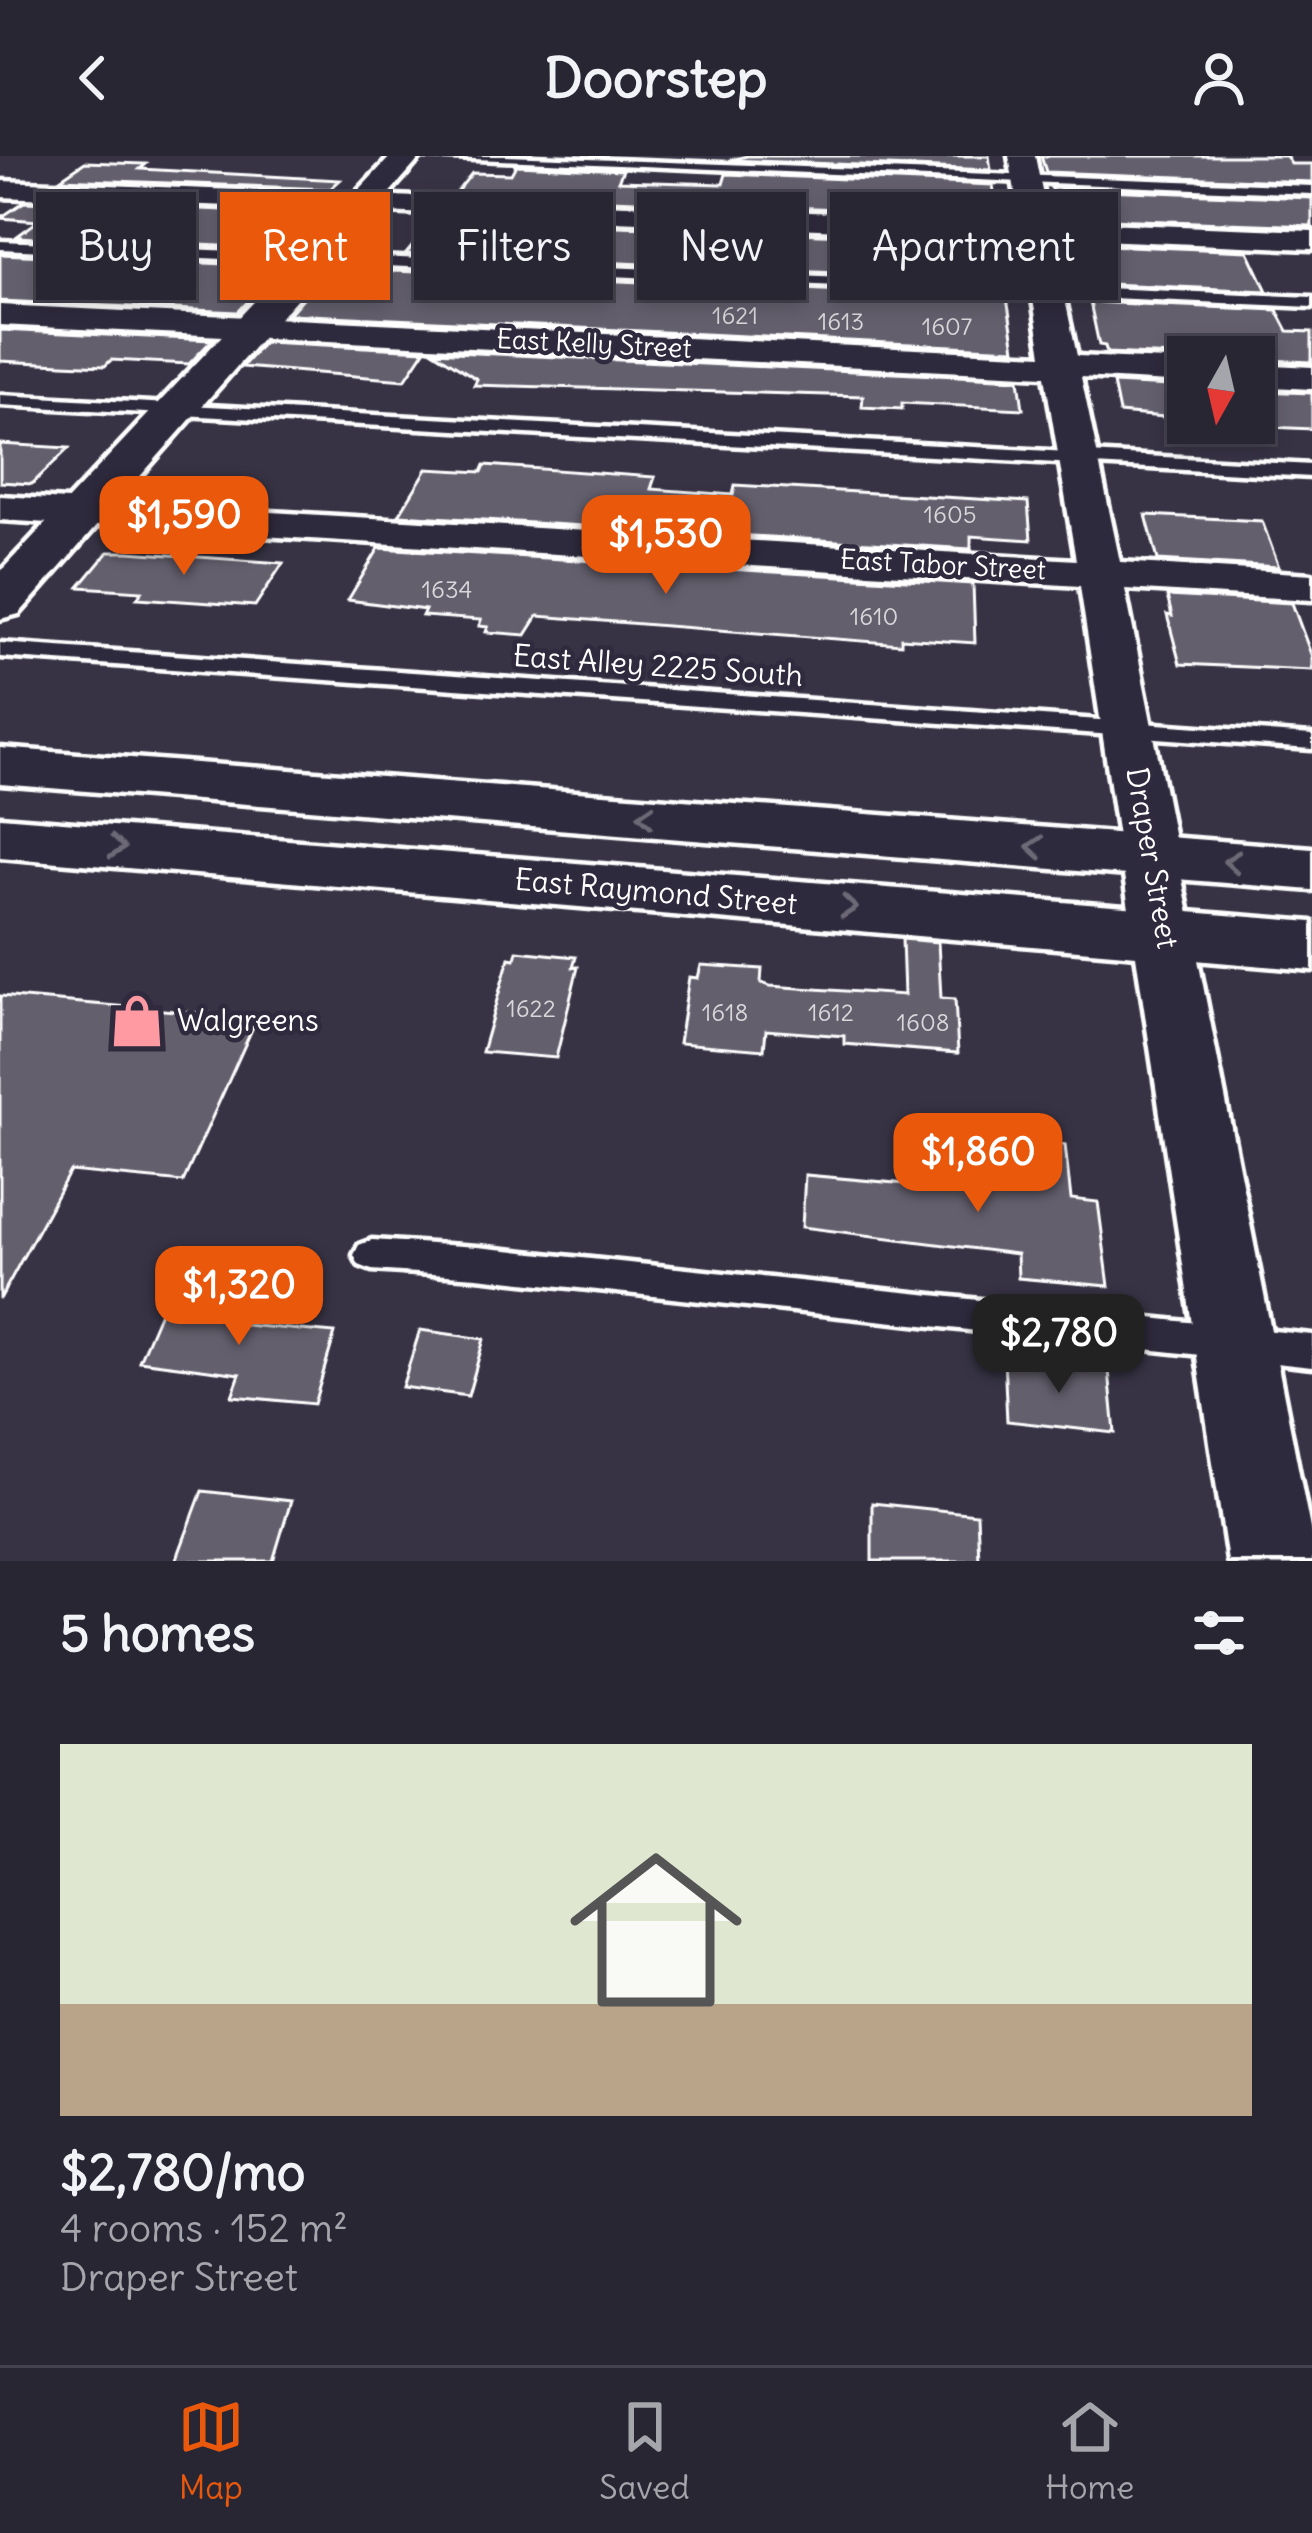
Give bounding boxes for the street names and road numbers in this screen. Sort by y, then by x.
street label: East Kelly Street [496,321,692,365]
street label: East Tabor Street [839,542,1047,586]
street label: East Alley 2225 South [512,636,804,694]
street label: Draper Street [1118,764,1188,951]
street label: East Raymond Street [513,860,799,922]

